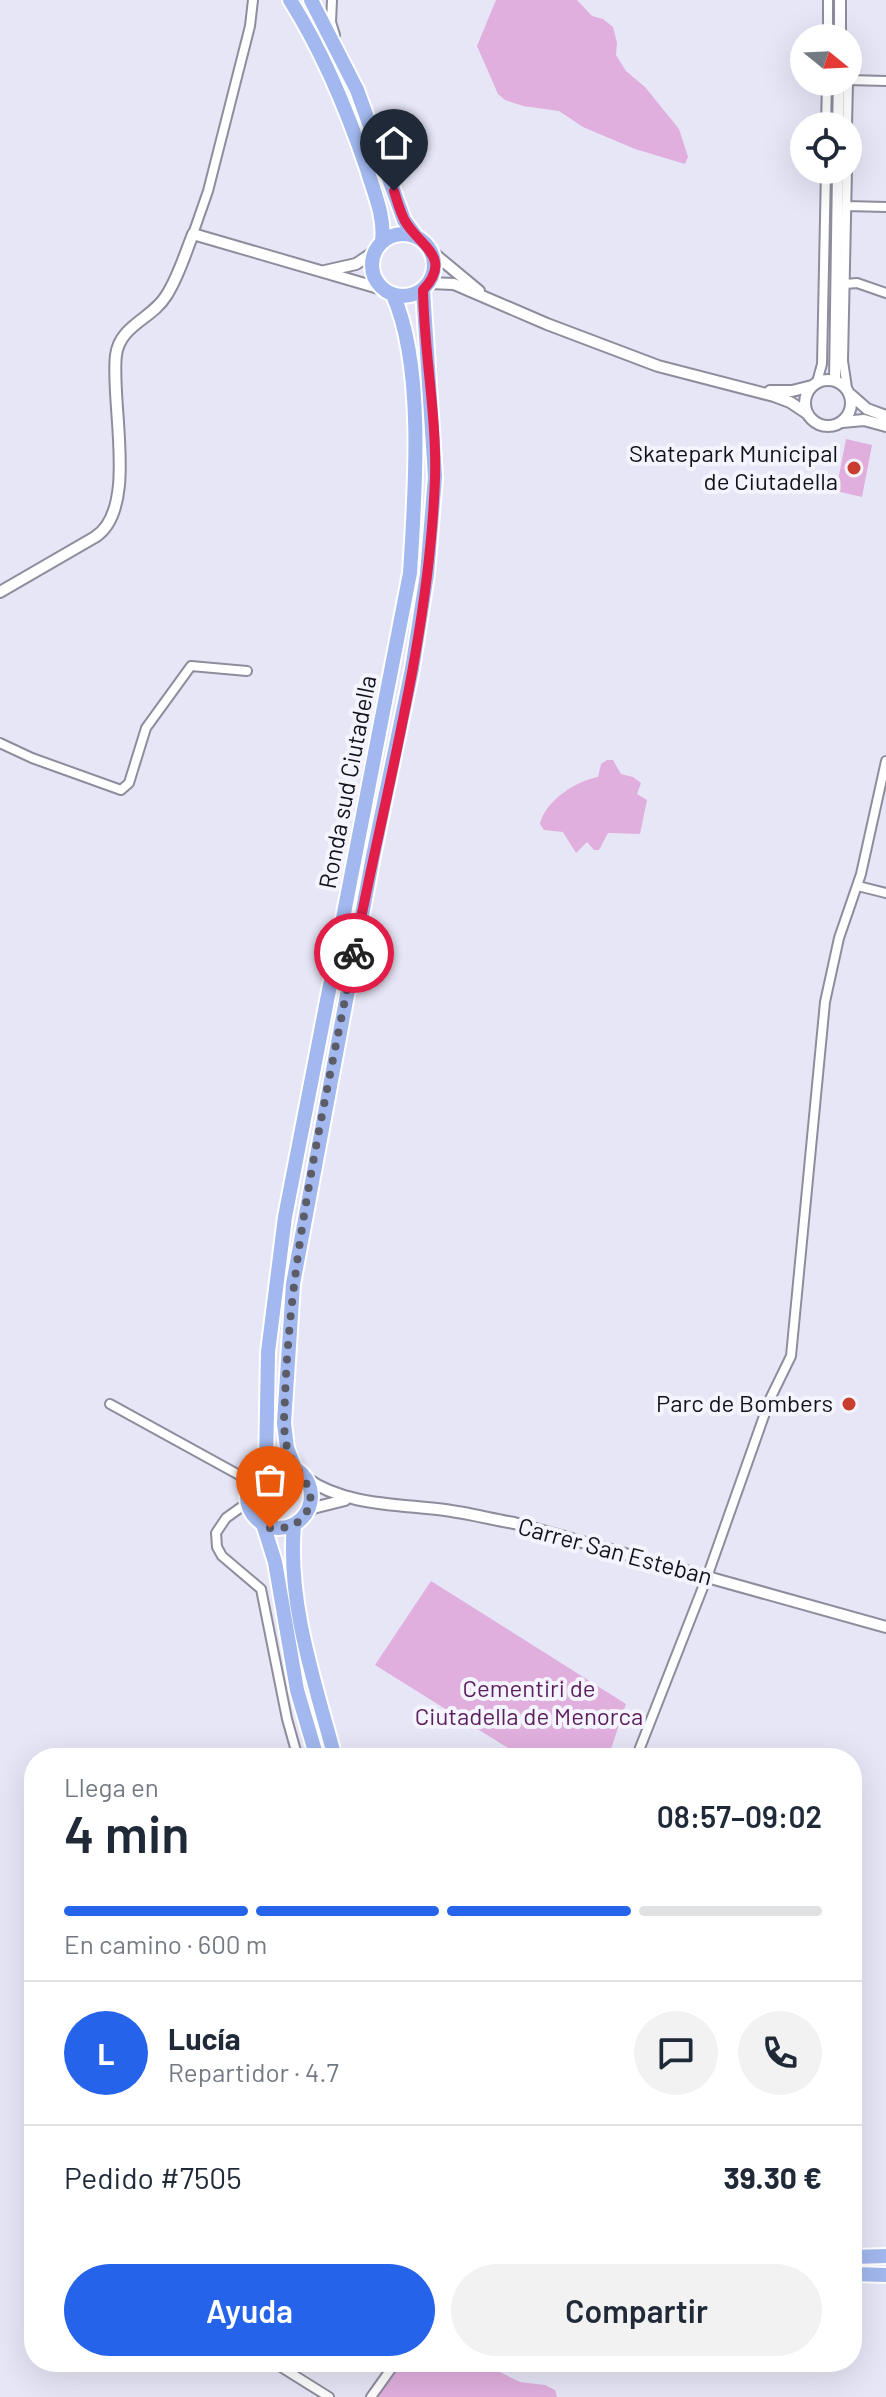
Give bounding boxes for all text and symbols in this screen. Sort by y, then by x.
north arrow [790,24,862,96]
map controls [790,24,862,184]
pin [360,109,428,191]
button: locate [790,112,862,184]
icon: home [372,121,416,165]
place label: Skatepark Municipal de Ciutadella [629,438,838,495]
marker: Skatepark Municipal de Ciutadella [845,459,863,477]
street label: Ronda sud Ciutadella [312,673,381,891]
courier [314,913,394,993]
icon: bike [332,931,376,975]
place label: Parc de Bombers [656,1388,833,1417]
marker: Parc de Bombers [840,1395,858,1413]
pin [236,1446,304,1528]
icon: bag [248,1458,292,1502]
street label: Carrer San Esteban [515,1511,716,1590]
park label: Cementiri de Ciutadella de Menorca [415,1673,643,1730]
text: Llega en [64,1771,159,1802]
text: 08:57–09:02 [657,1798,822,1834]
text: 4 min [64,1801,189,1863]
text: En camino · 600 m [64,1928,267,1959]
button: chat [634,2011,718,2095]
button: phone [738,2011,822,2095]
text: Lucía [168,2020,241,2056]
text: L [97,2035,115,2071]
text: Repartidor · 4.7 [168,2056,339,2087]
text: Pedido #7505 [64,2159,242,2195]
text: 39.30 € [723,2159,822,2195]
button: Ayuda [64,2264,435,2356]
button: Compartir [451,2264,822,2356]

